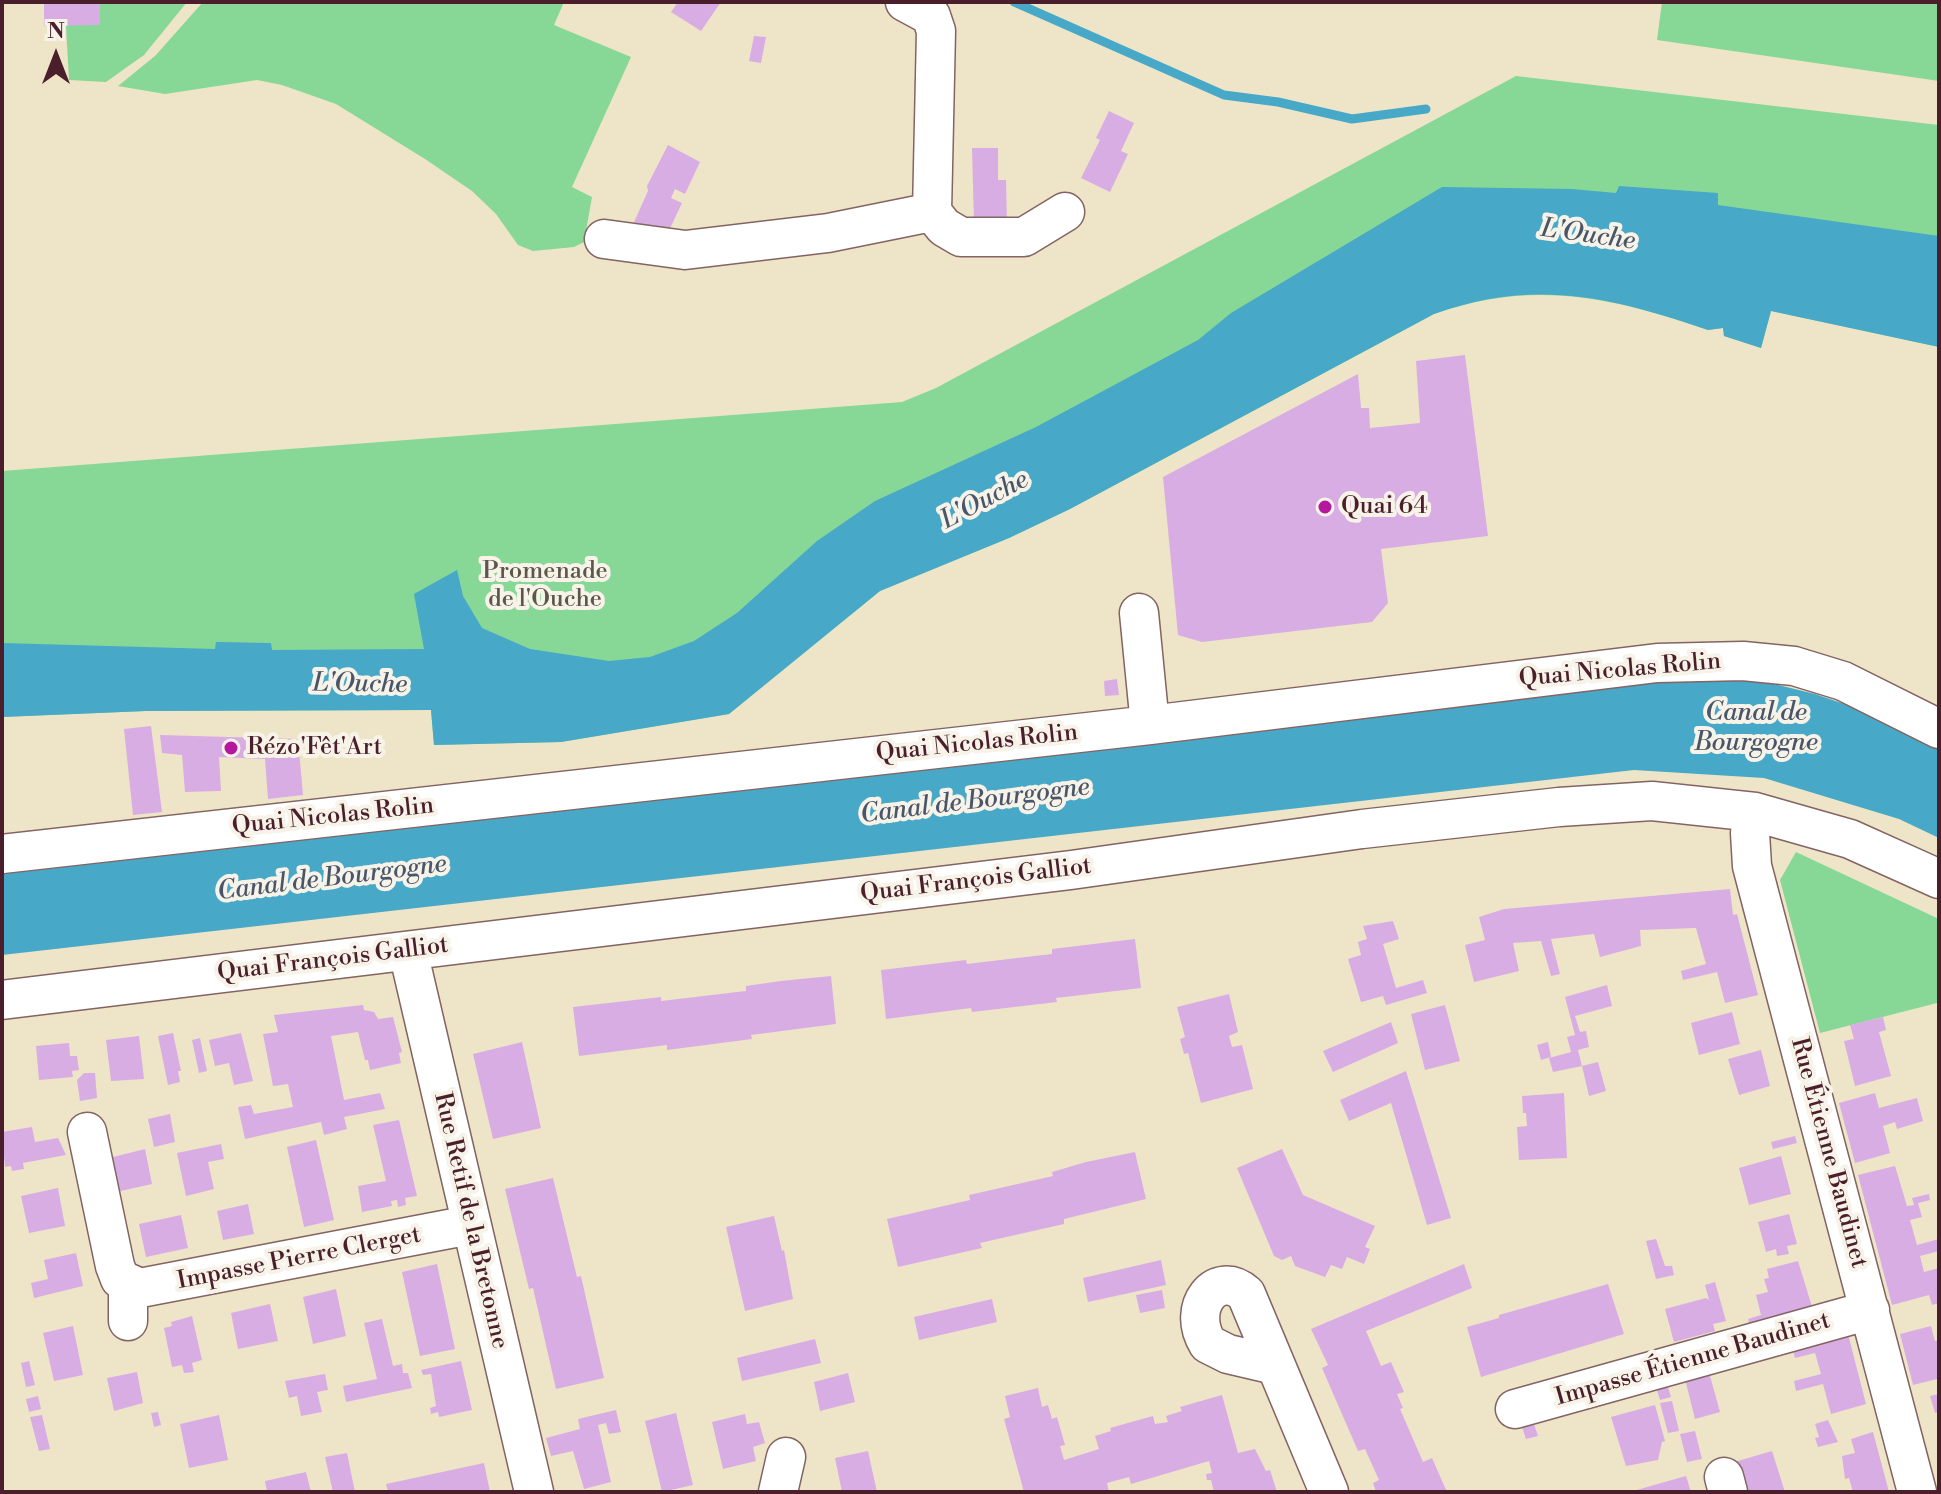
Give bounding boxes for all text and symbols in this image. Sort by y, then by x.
north arrow [16,16,96,96]
text: N [47,18,65,45]
water label: L'Ouche [1539,214,1637,258]
water label: L'Ouche [936,465,1034,537]
place label: Quai 64 [1341,493,1428,521]
marker: Quai 64 [1316,498,1334,516]
park label: Promenade de l'Ouche [482,558,608,614]
street label: Quai Nicolas Rolin [1518,648,1722,694]
water label: L'Ouche [312,669,408,701]
water label: Canal de Bourgogne [1694,698,1818,760]
street label: Quai Nicolas Rolin [875,719,1079,769]
place label: Rézo'Fêt'Art [247,734,382,762]
marker: Rézo'Fêt'Art [222,739,240,757]
water label: Canal de Bourgogne [859,772,1091,832]
street label: Quai Nicolas Rolin [231,792,435,842]
water label: Canal de Bourgogne [216,849,448,909]
street label: Quai François Galliot [859,853,1093,909]
street label: Quai François Galliot [216,932,450,988]
street label: Rue Étienne Baudinet [1783,1035,1873,1271]
street label: Rue Retif de la Bretonne [426,1090,514,1352]
street label: Impasse Pierre Clerget [175,1221,423,1297]
street label: Impasse Étienne Baudinet [1552,1307,1834,1413]

